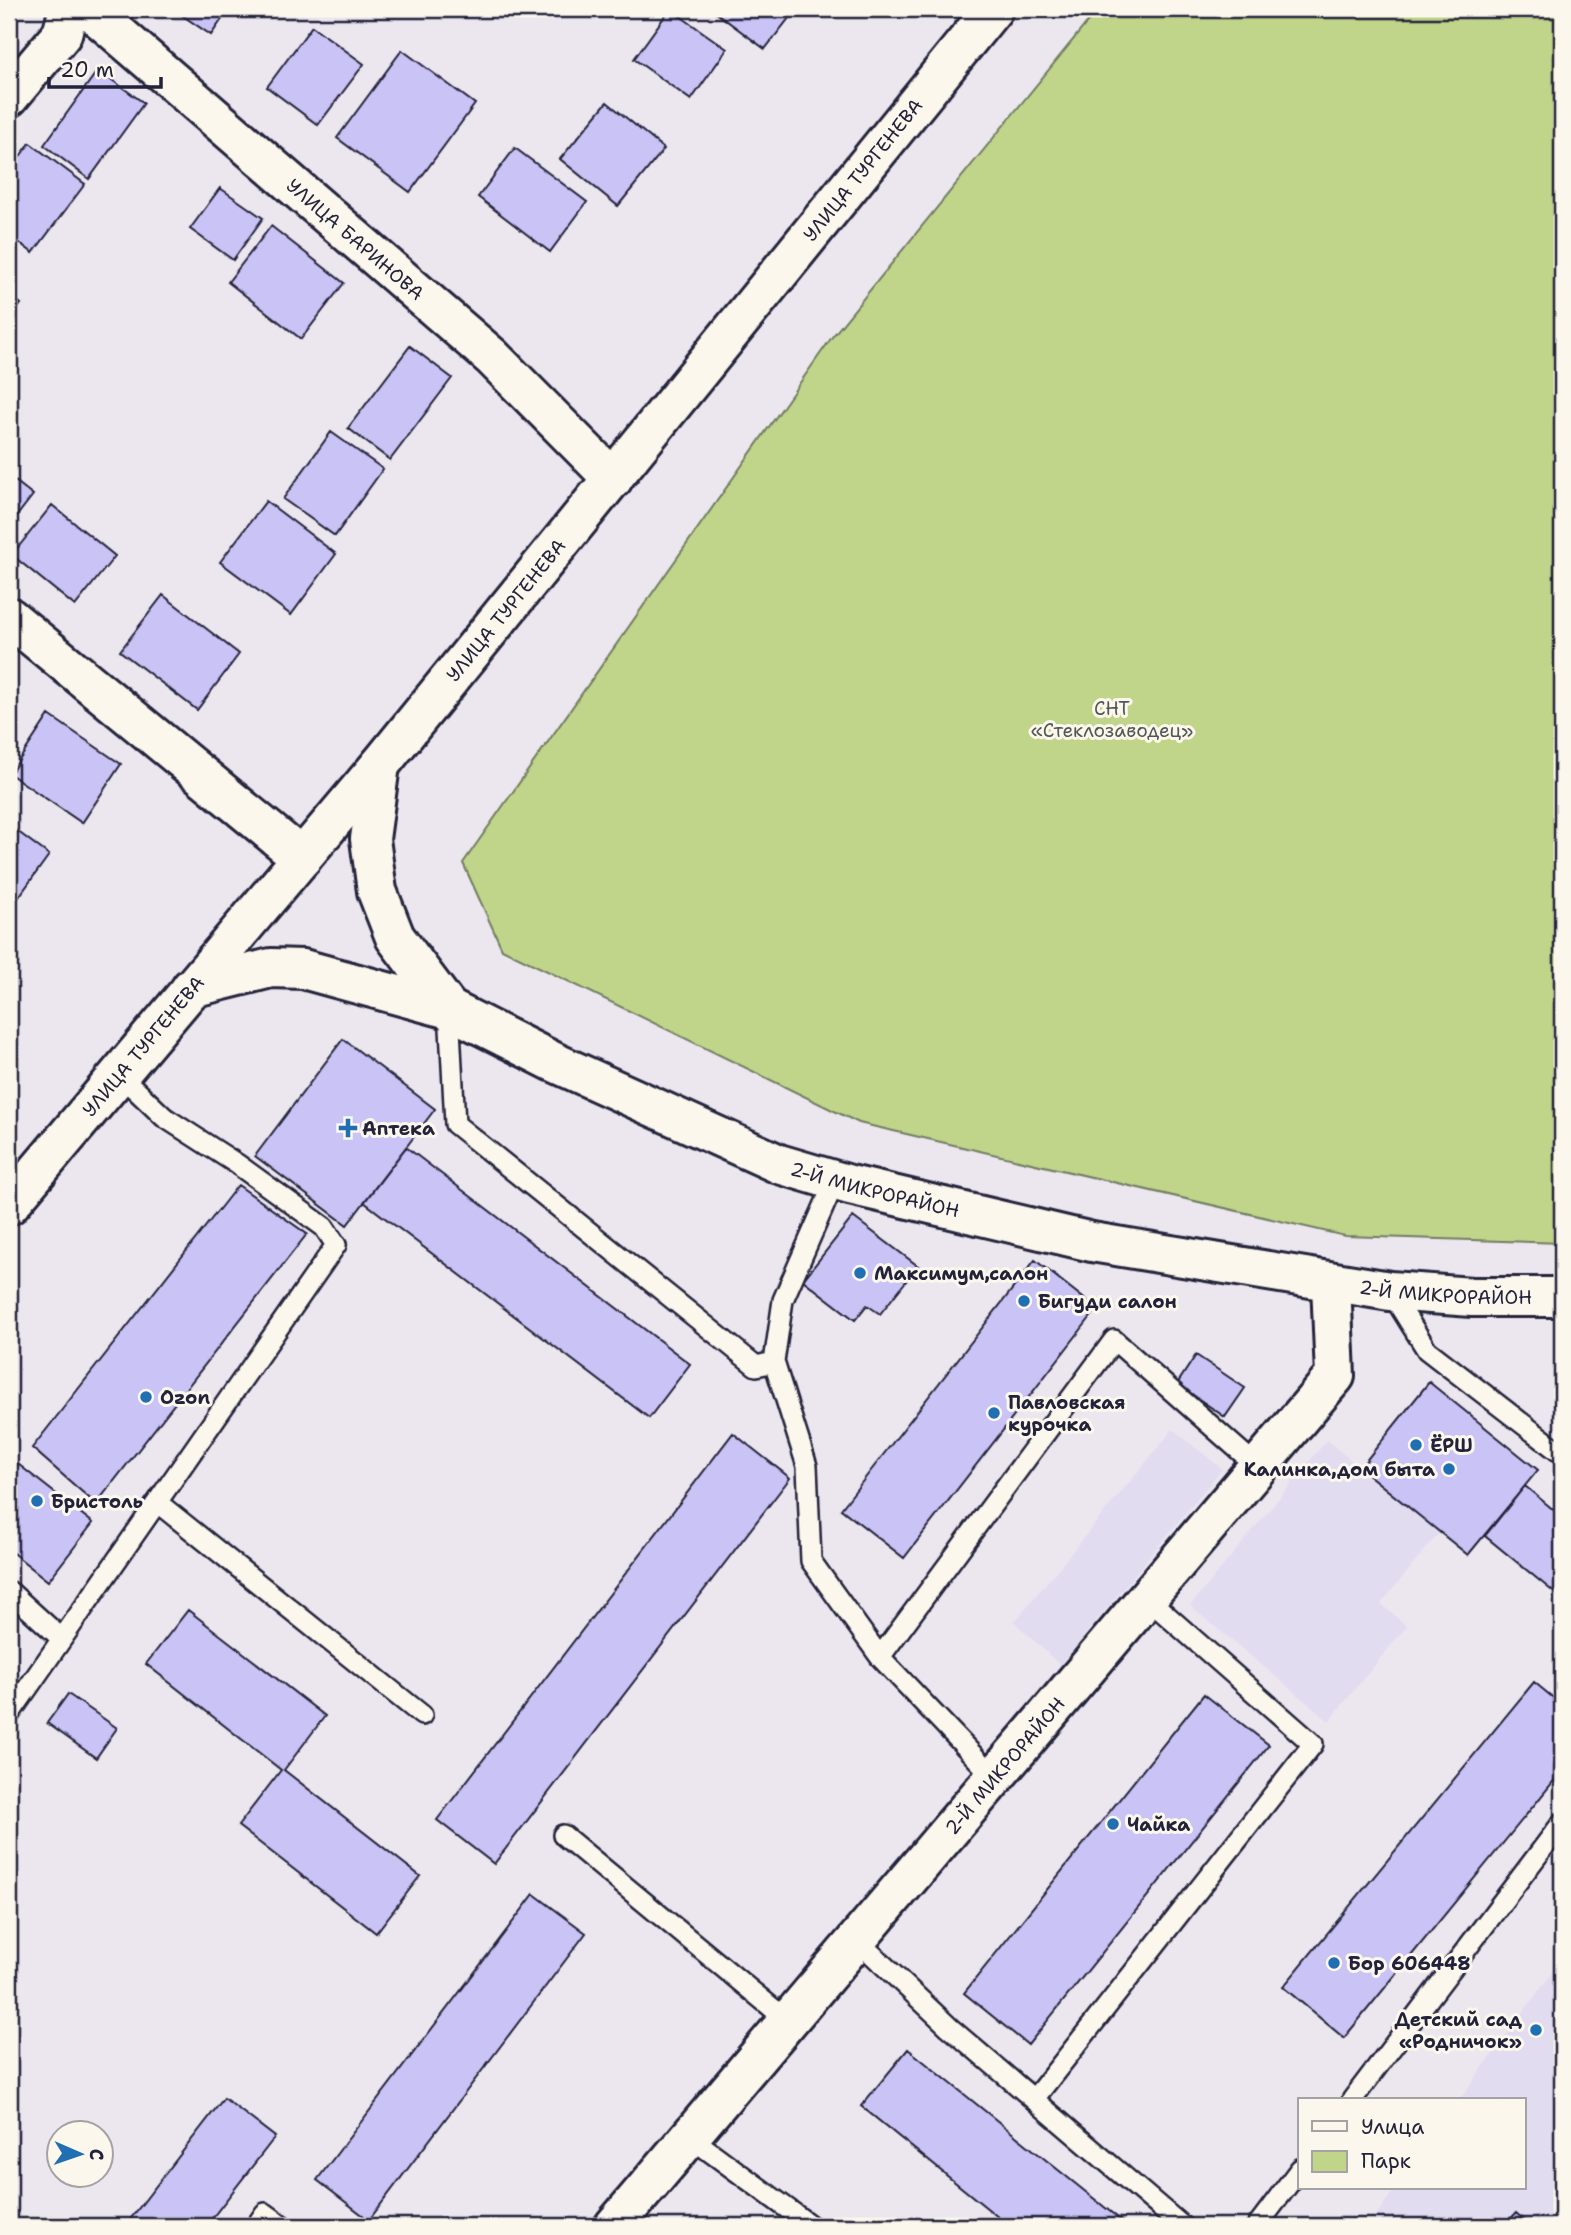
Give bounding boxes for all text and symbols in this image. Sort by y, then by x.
scale bar [49,46,161,90]
text: 20 m [60,56,114,84]
street label: УЛИЦА ТУРГЕНЕВА [797,93,928,246]
street label: УЛИЦА БАРИНОВА [281,173,430,305]
street label: УЛИЦА ТУРГЕНЕВА [440,533,571,687]
park label: СНТ «Стеклозаводец» [1031,696,1193,743]
street label: УЛИЦА ТУРГЕНЕВА [77,970,210,1122]
place label: Аптека [362,1116,435,1141]
marker: Аптека [340,1120,356,1136]
street label: 2-Й МИКРОРАЙОН [788,1156,962,1223]
place label: Максимум,салон [874,1261,1048,1286]
marker: Максимум,салон [852,1265,868,1281]
street label: 2-Й МИКРОРАЙОН [1358,1274,1532,1310]
place label: Бигуди салон [1038,1289,1177,1314]
marker: Бигуди салон [1016,1293,1032,1309]
place label: Ozon [160,1385,210,1410]
marker: Ozon [138,1389,154,1405]
place label: Павловская курочка [1008,1390,1126,1437]
marker: Павловская курочка [986,1405,1002,1421]
place label: ЁРШ [1430,1433,1473,1458]
marker: ЁРШ [1408,1437,1424,1453]
place label: Калинка,дом быта [1244,1457,1435,1482]
marker: Калинка,дом быта [1441,1461,1457,1477]
place label: Бристоль [51,1489,143,1514]
marker: Бристоль [29,1493,45,1509]
street label: 2-Й МИКРОРАЙОН [939,1691,1070,1840]
place label: Чайка [1127,1812,1190,1837]
marker: Чайка [1105,1816,1121,1832]
place label: Бор 606448 [1348,1951,1471,1976]
marker: Бор 606448 [1326,1955,1342,1971]
place label: Детский сад «Родничок» [1395,2007,1523,2054]
marker: Детский сад «Родничок» [1528,2022,1544,2038]
legend [1298,2098,1526,2190]
text: Улица [1361,2113,1424,2141]
north arrow [46,2120,116,2190]
text: Парк [1361,2147,1411,2175]
text: С [84,2148,109,2161]

